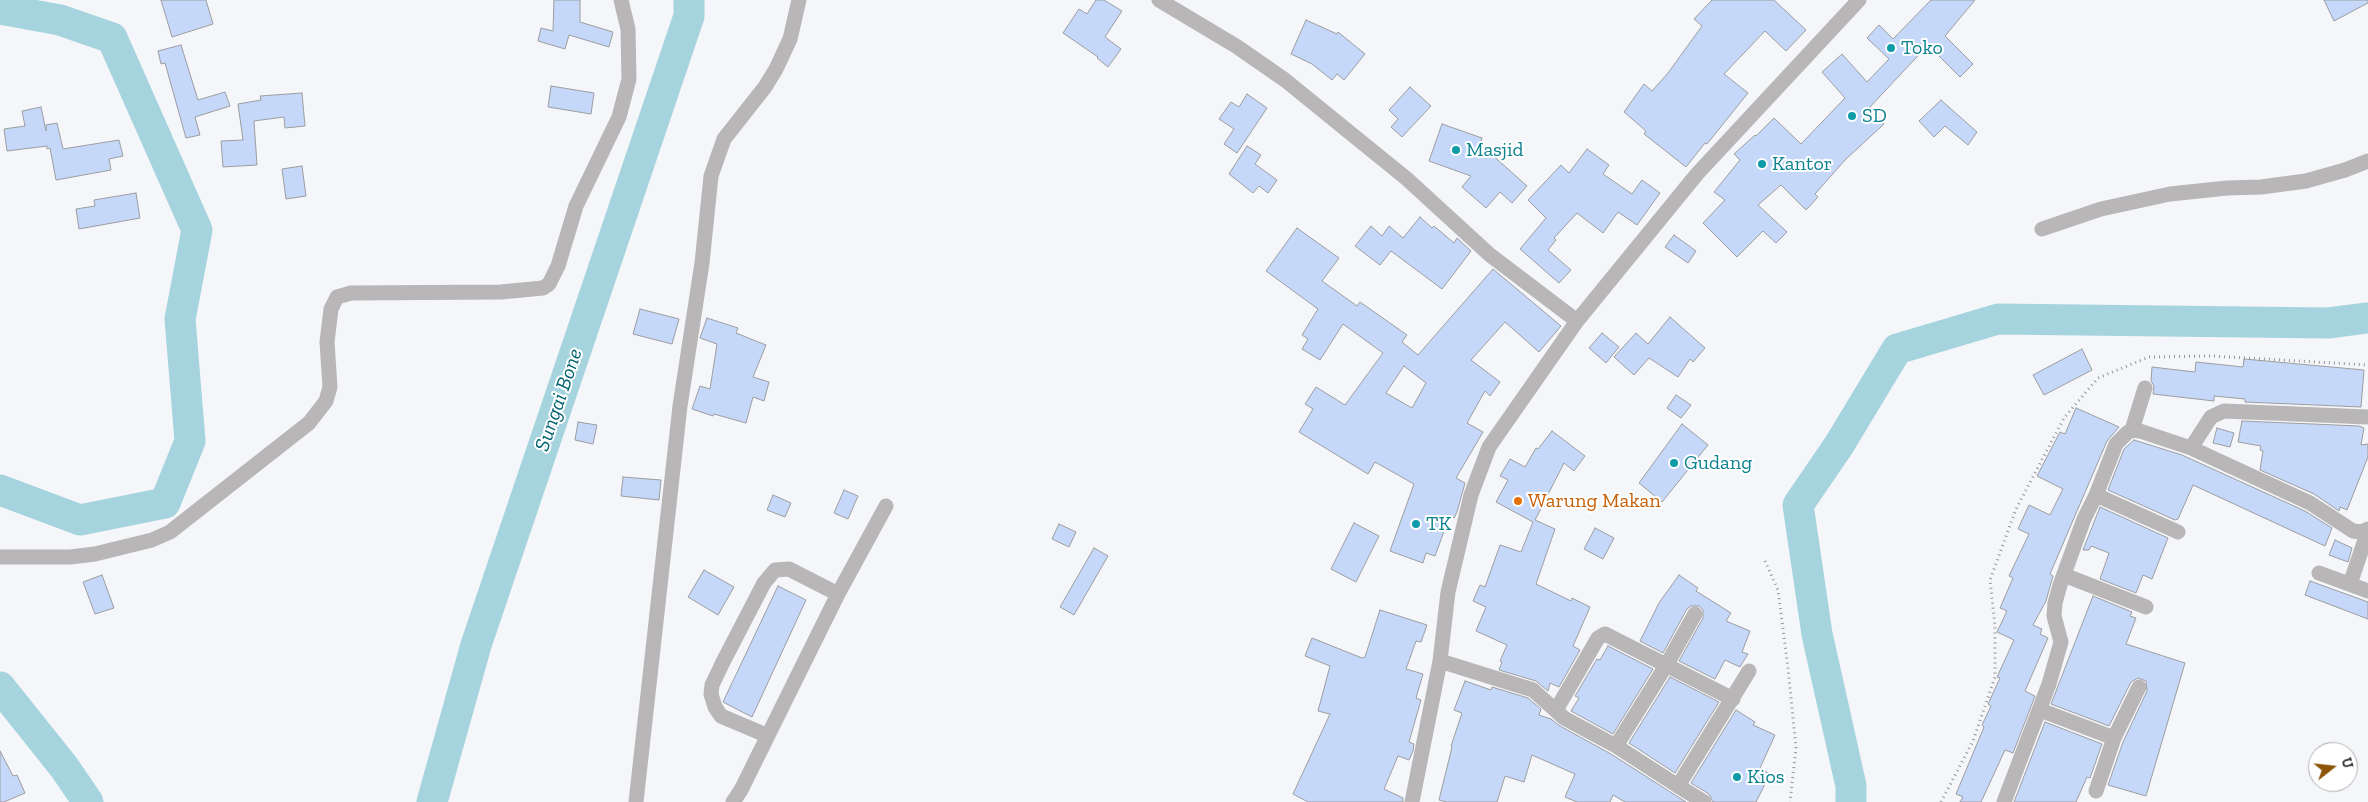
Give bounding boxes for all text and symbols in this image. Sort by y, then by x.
place label: Toko [1901,36,1943,60]
marker: Toko [1885,42,1897,54]
place label: SD [1862,104,1887,128]
marker: SD [1846,110,1858,122]
place label: Masjid [1466,138,1523,162]
marker: Masjid [1450,144,1462,156]
place label: Kantor [1772,152,1832,176]
marker: Kantor [1756,158,1768,170]
water label: Sungai Bone [530,345,588,455]
place label: Gudang [1684,451,1752,475]
marker: Gudang [1668,457,1680,469]
place label: Warung Makan [1528,489,1661,513]
marker: Warung Makan [1512,495,1524,507]
place label: TK [1426,512,1451,536]
marker: TK [1410,518,1422,530]
north arrow [2308,742,2358,792]
text: U [2337,756,2356,770]
place label: Kios [1747,765,1784,789]
marker: Kios [1731,771,1743,783]

